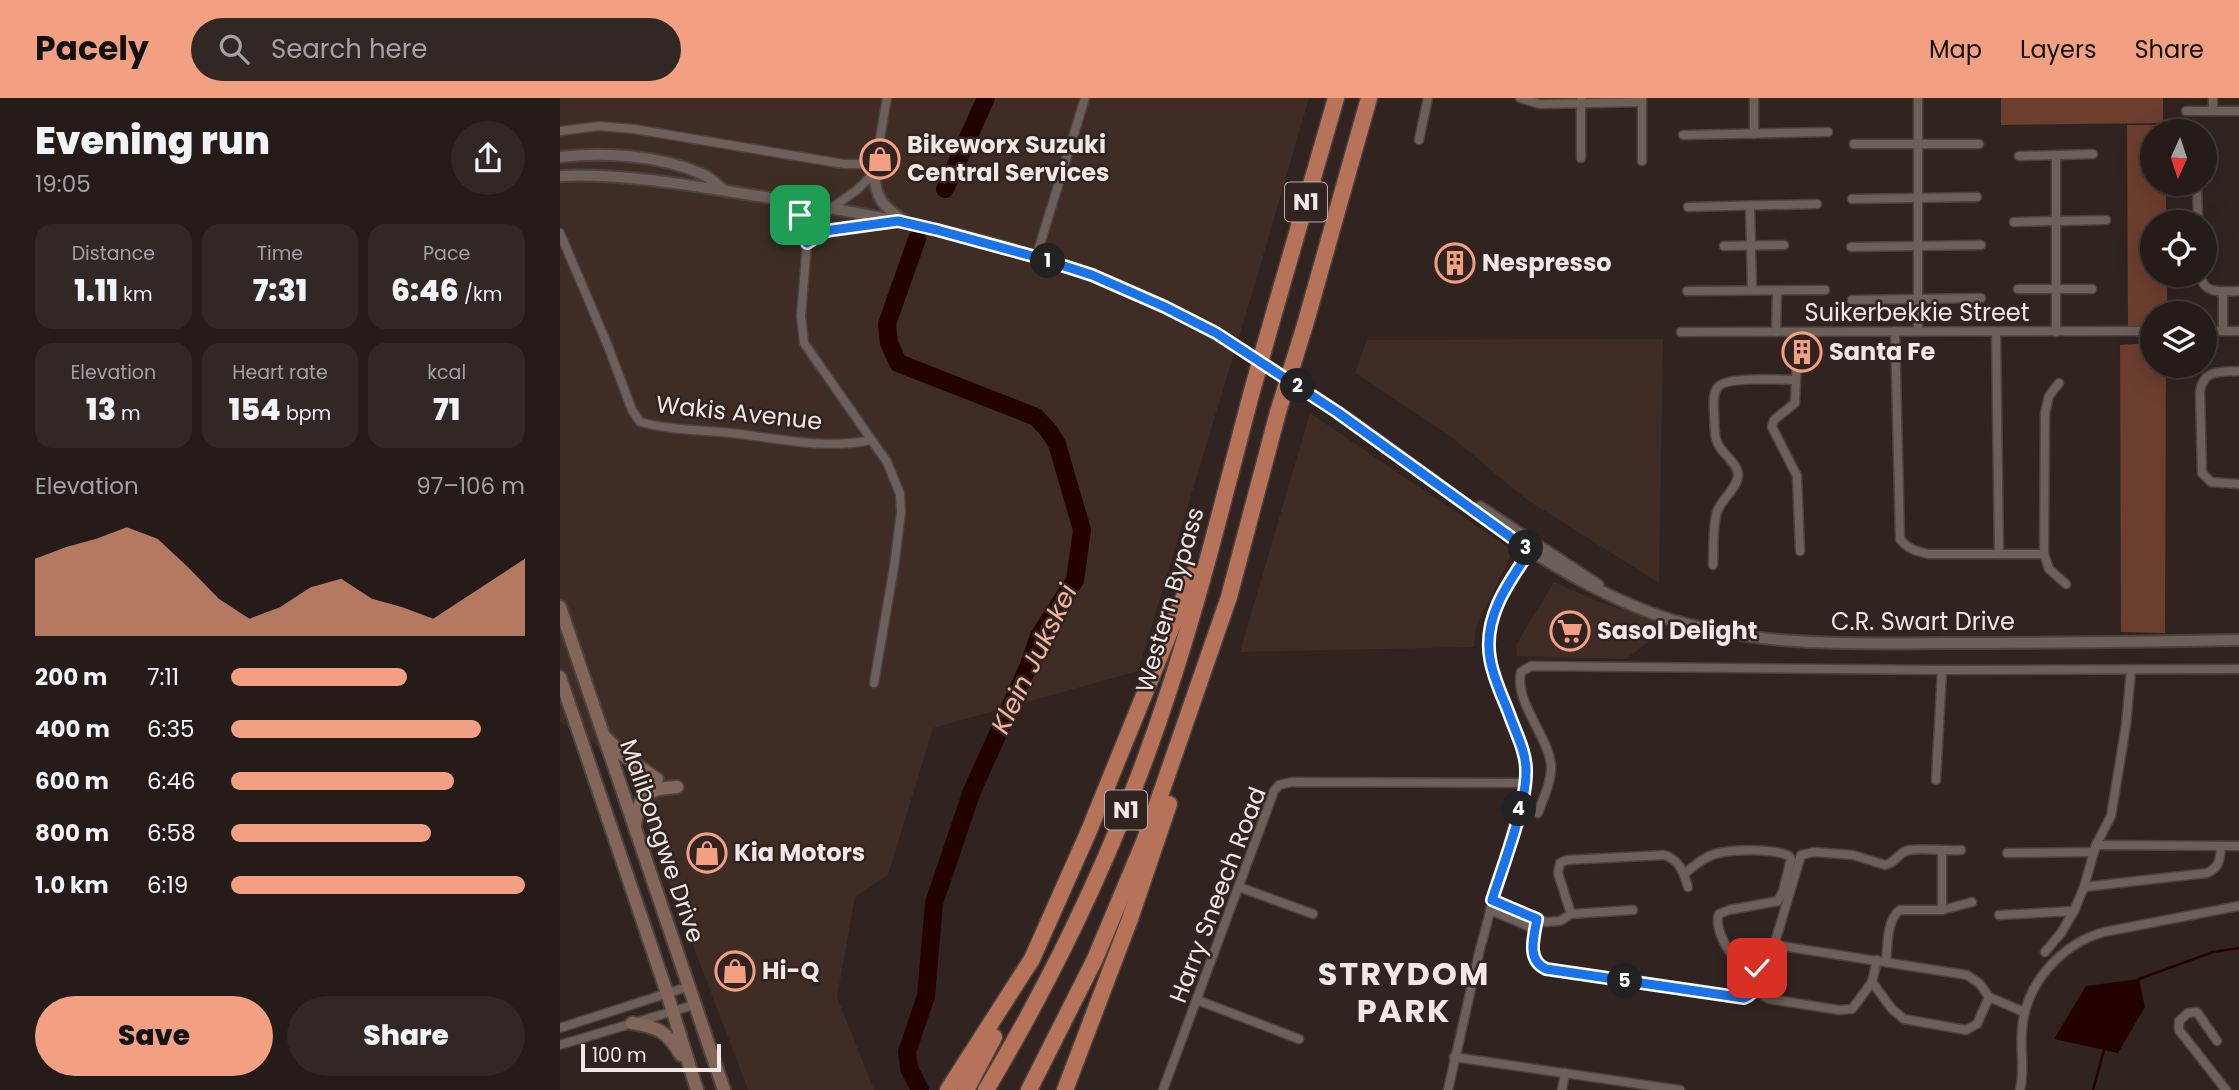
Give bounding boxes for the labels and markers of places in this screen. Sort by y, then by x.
place label: Bikeworx Suzuki Central Services [907,128,1109,189]
shop icon: Bikeworx Suzuki Central Services [859,138,901,180]
pin [770,185,830,245]
building icon: Nespresso [1434,242,1476,284]
pin: 1 [1030,244,1065,278]
place label: Nespresso [1482,246,1612,279]
building icon: Santa Fe [1781,331,1823,373]
place label: Santa Fe [1829,335,1935,368]
pin: 2 [1280,368,1316,404]
pin: 3 [1508,531,1544,566]
supermarket icon: Sasol Delight [1549,610,1591,652]
place label: Sasol Delight [1597,614,1758,647]
pin: 4 [1502,792,1536,826]
shop icon: Kia Motors [686,832,728,874]
place label: Kia Motors [734,836,865,869]
pin [1727,938,1787,998]
shop icon: Hi-Q [714,950,756,992]
place label: Hi-Q [762,954,820,987]
pin: 5 [1608,964,1642,998]

